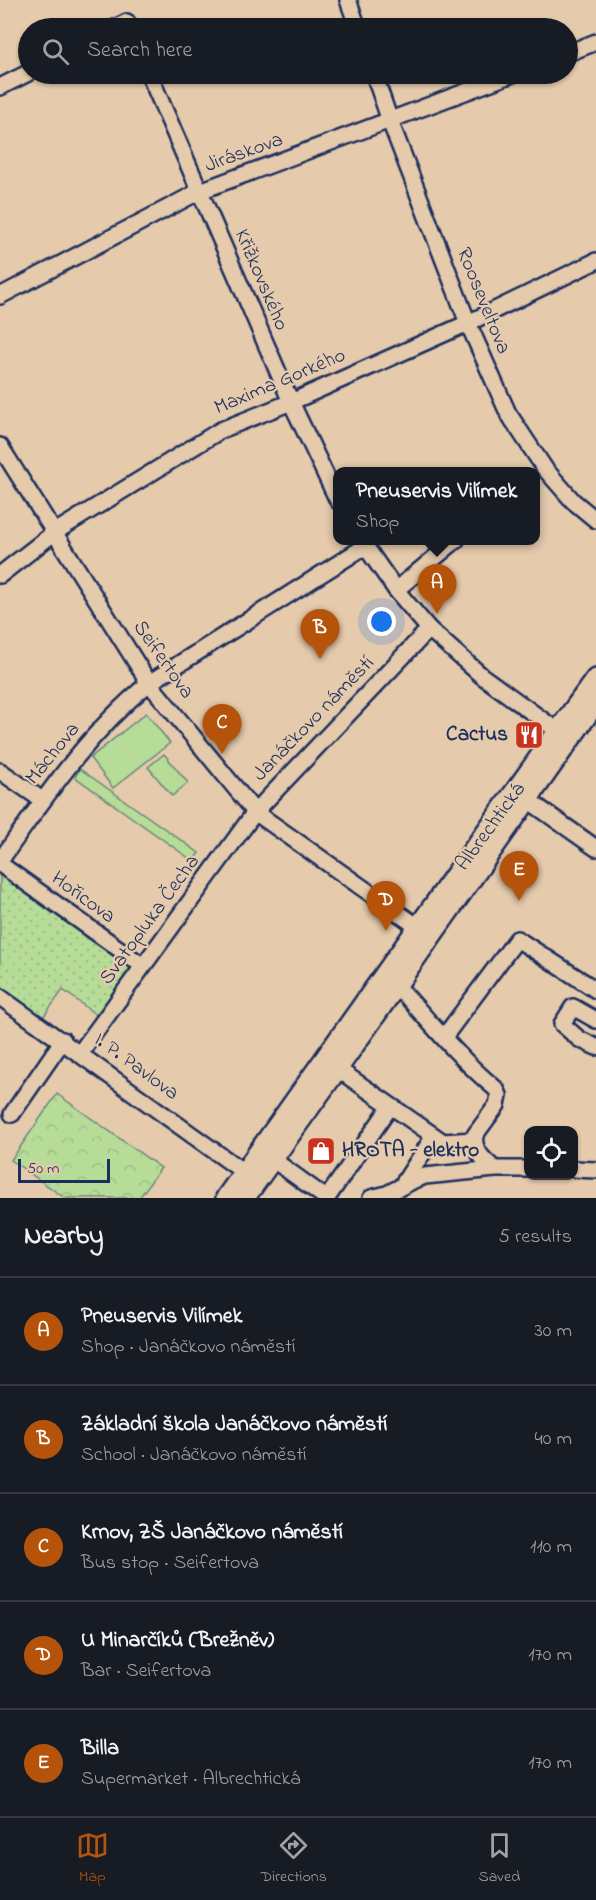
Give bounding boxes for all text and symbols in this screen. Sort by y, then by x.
search box [18,18,578,84]
icon: search [39,35,72,68]
text: Search here [87,35,192,67]
street label: Jiráskova [201,125,287,181]
street label: Křižkovského [226,225,296,335]
street label: Rooseveltova [448,243,518,359]
street label: Maxima Gorkého [210,341,350,423]
popup [333,467,540,545]
text: Pneuservis Vilímek [356,476,517,508]
text: Shop [356,508,399,537]
pin: A [418,564,456,614]
your location [367,607,396,636]
pin: B [300,610,340,659]
street label: Seifertova [125,615,201,705]
street label: Janáčkovo náměstí [246,649,382,789]
pin: C [202,704,242,754]
street label: Máchova [18,716,88,792]
restaurant icon: Cactus [513,719,545,751]
place label: Cactus [446,720,508,750]
street label: Albrechtická [449,776,534,877]
street label: Svatopluka Čecha [92,849,208,991]
pin: E [500,852,538,901]
street label: Hořicova [45,864,121,932]
pin: D [366,882,406,931]
street label: I. P. Pavlova [87,1026,185,1108]
map controls [524,1126,578,1180]
button: locate [524,1126,578,1180]
shop icon: HROTA - elektro [305,1135,337,1167]
place label: HROTA - elektro [342,1136,479,1166]
scale bar [18,1156,110,1184]
text: 50 m [27,1157,59,1181]
text: Nearby [24,1218,103,1256]
text: 5 results [499,1223,572,1252]
text: Pneuservis Vilímek [81,1301,242,1333]
text: A [37,1317,50,1346]
text: 30 m [535,1317,572,1346]
text: Shop · Janáčkovo náměstí [81,1333,296,1362]
text: Základní škola Janáčkovo náměstí [81,1409,388,1441]
text: B [37,1425,50,1454]
text: 40 m [535,1425,572,1454]
text: School · Janáčkovo náměstí [81,1441,307,1470]
text: Krnov, ZŠ Janáčkovo náměstí [81,1517,343,1549]
text: C [38,1533,49,1562]
text: 110 m [530,1533,572,1562]
text: Bus stop · Seifertova [81,1549,259,1578]
text: U Minarčíků (Brežněv) [81,1625,274,1657]
text: D [36,1641,51,1670]
text: 170 m [528,1641,572,1670]
text: Bar · Seifertova [81,1657,211,1686]
text: Billa [81,1733,119,1765]
text: E [37,1749,50,1778]
text: 170 m [528,1749,572,1778]
text: Supermarket · Albrechtická [81,1765,300,1794]
tab: Map [76,1829,109,1889]
tab: Directions [260,1829,327,1889]
tab: Saved [478,1829,520,1889]

